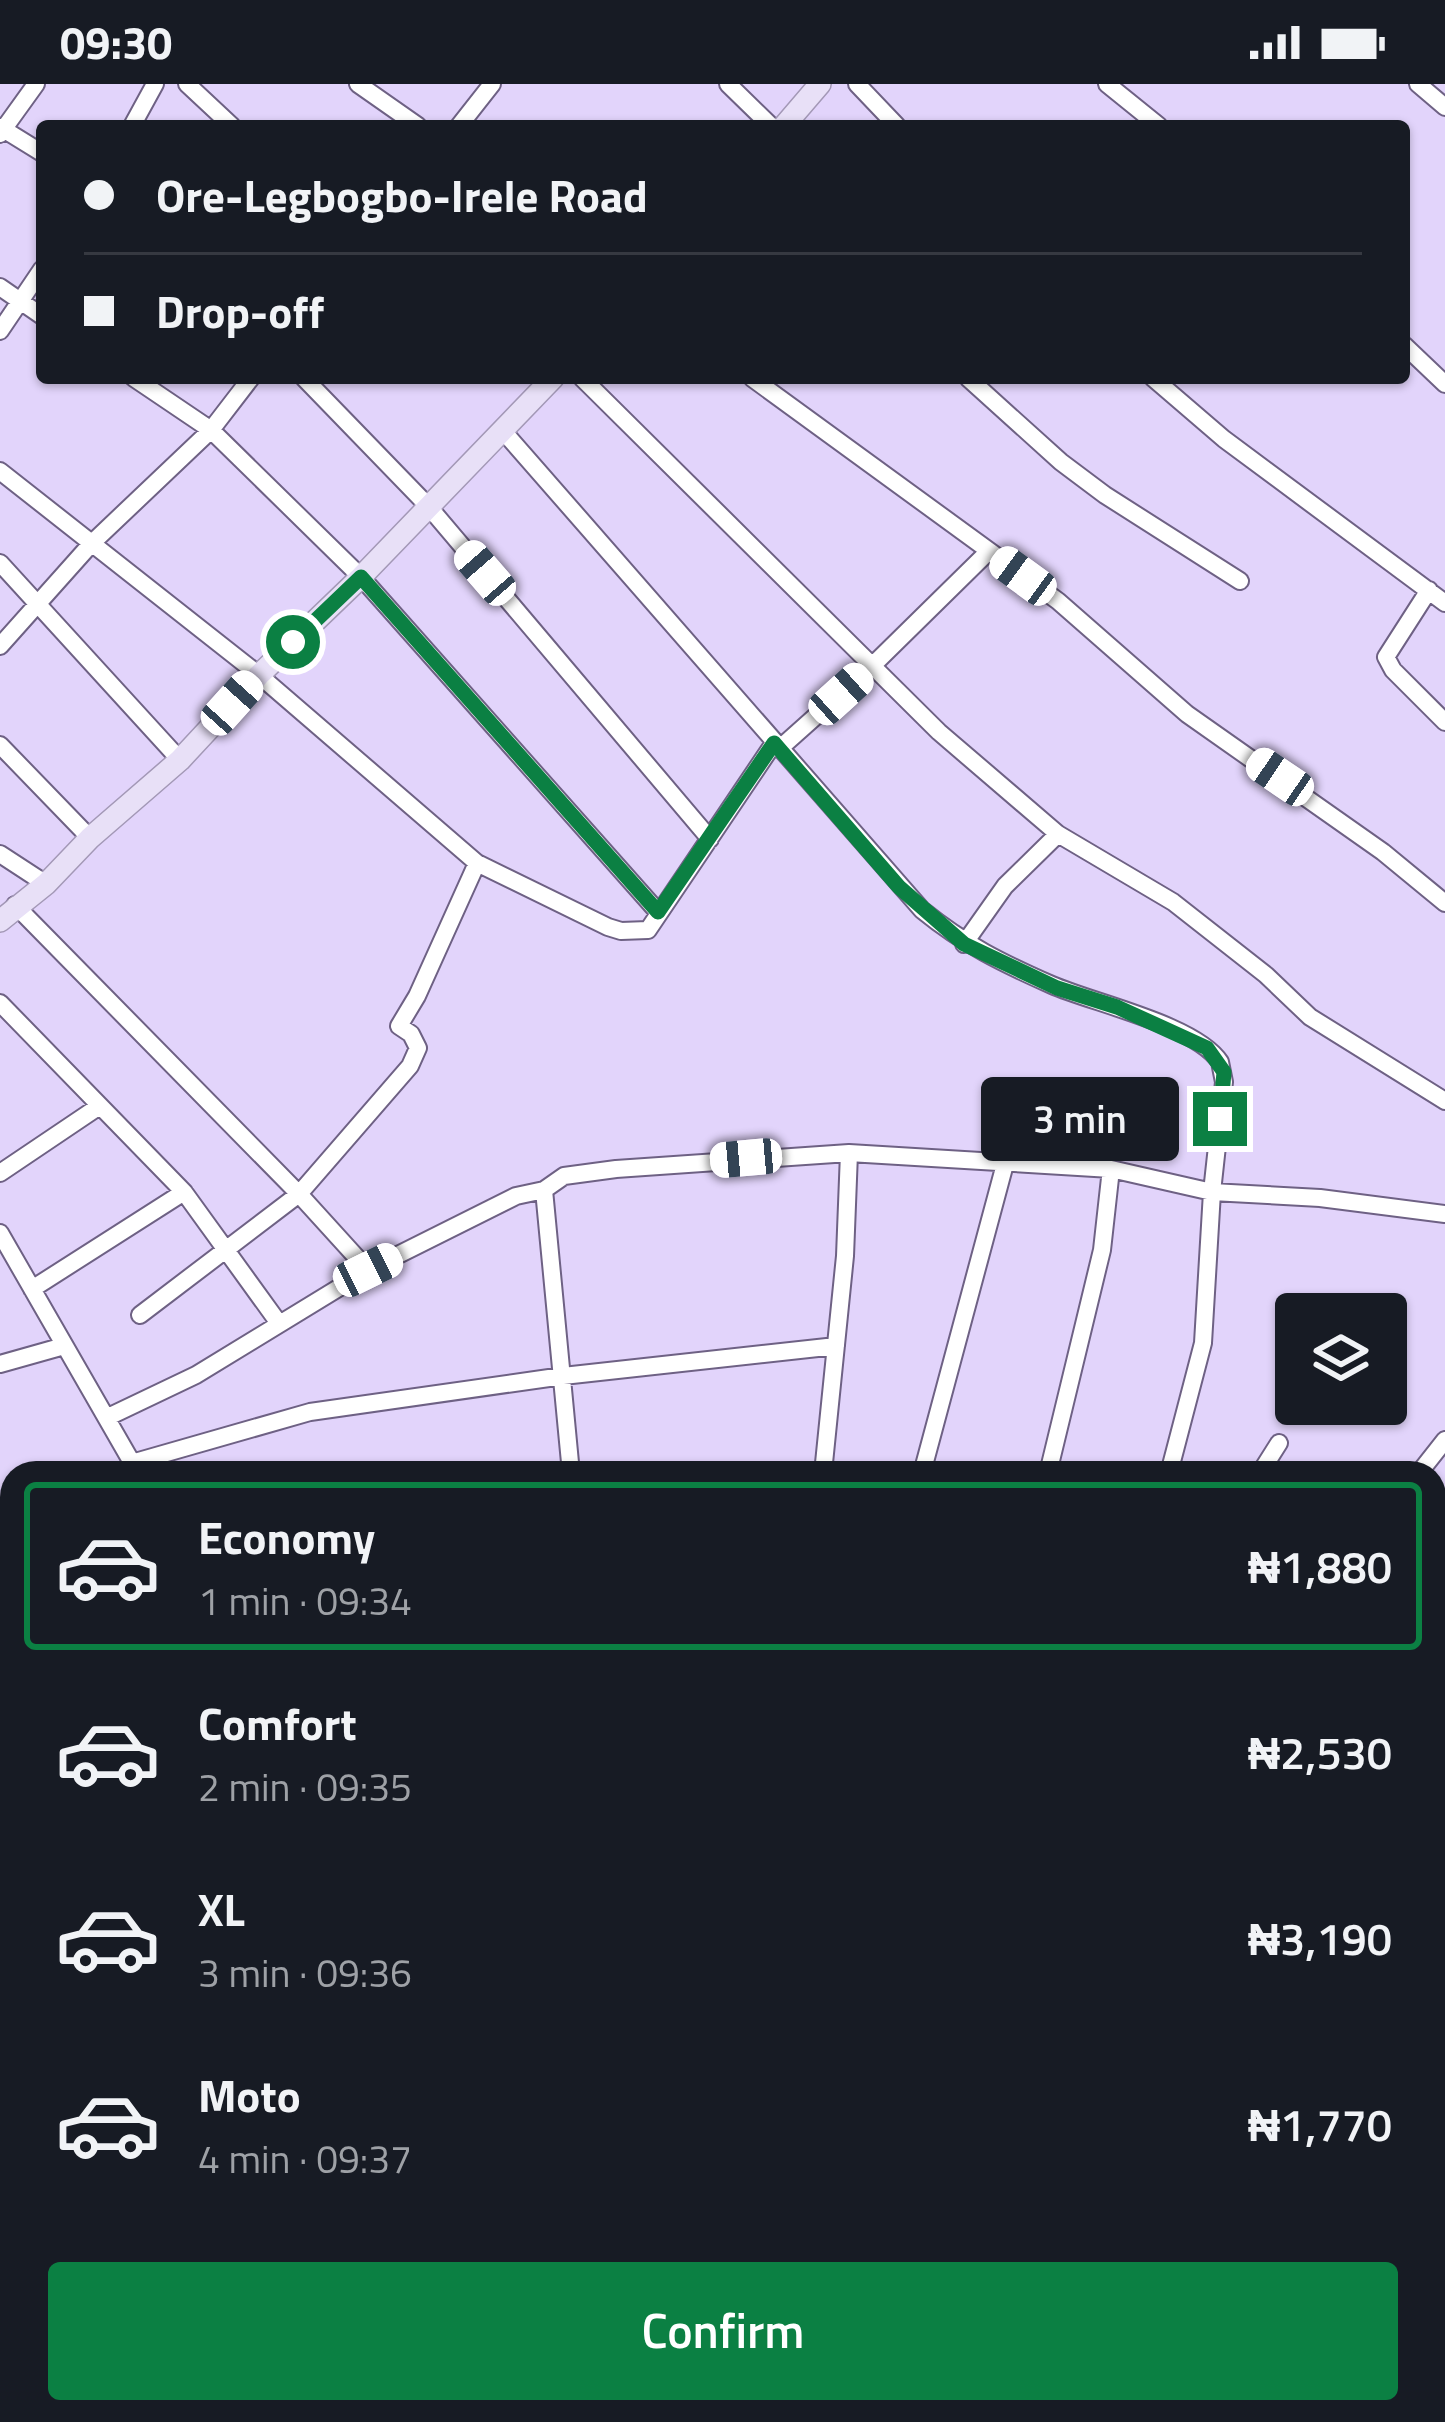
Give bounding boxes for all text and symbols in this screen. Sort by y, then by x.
text: 09:30 [60,8,172,76]
text: Ore-Legbogbo-Irele Road [156,161,648,229]
text: Drop-off [156,277,324,345]
car [448,534,522,612]
car [983,540,1063,612]
route start [266,615,320,669]
car [802,657,880,731]
car [195,664,269,742]
car [1240,742,1320,812]
callout: 3 min [980,1077,1178,1161]
text: 3 min [1033,1089,1127,1148]
route end [1193,1092,1247,1146]
car [709,1137,783,1179]
car [328,1238,408,1302]
map controls [1275,1293,1407,1425]
button: layers [1275,1293,1407,1425]
text: Economy [198,1503,375,1571]
icon: car [54,1512,162,1620]
text: ₦1,880 [1248,1532,1392,1600]
text: 1 min · 09:34 [198,1571,412,1630]
text: Comfort [198,1689,357,1757]
icon: car [54,1698,162,1806]
text: ₦2,530 [1248,1718,1392,1786]
text: 2 min · 09:35 [198,1757,412,1816]
text: XL [198,1875,245,1943]
icon: car [54,1884,162,1992]
text: ₦3,190 [1248,1904,1392,1972]
text: 3 min · 09:36 [198,1943,412,2002]
text: Moto [198,2061,301,2129]
icon: car [54,2070,162,2178]
text: ₦1,770 [1248,2090,1392,2158]
text: 4 min · 09:37 [198,2129,412,2188]
button: Confirm [48,2262,1398,2400]

